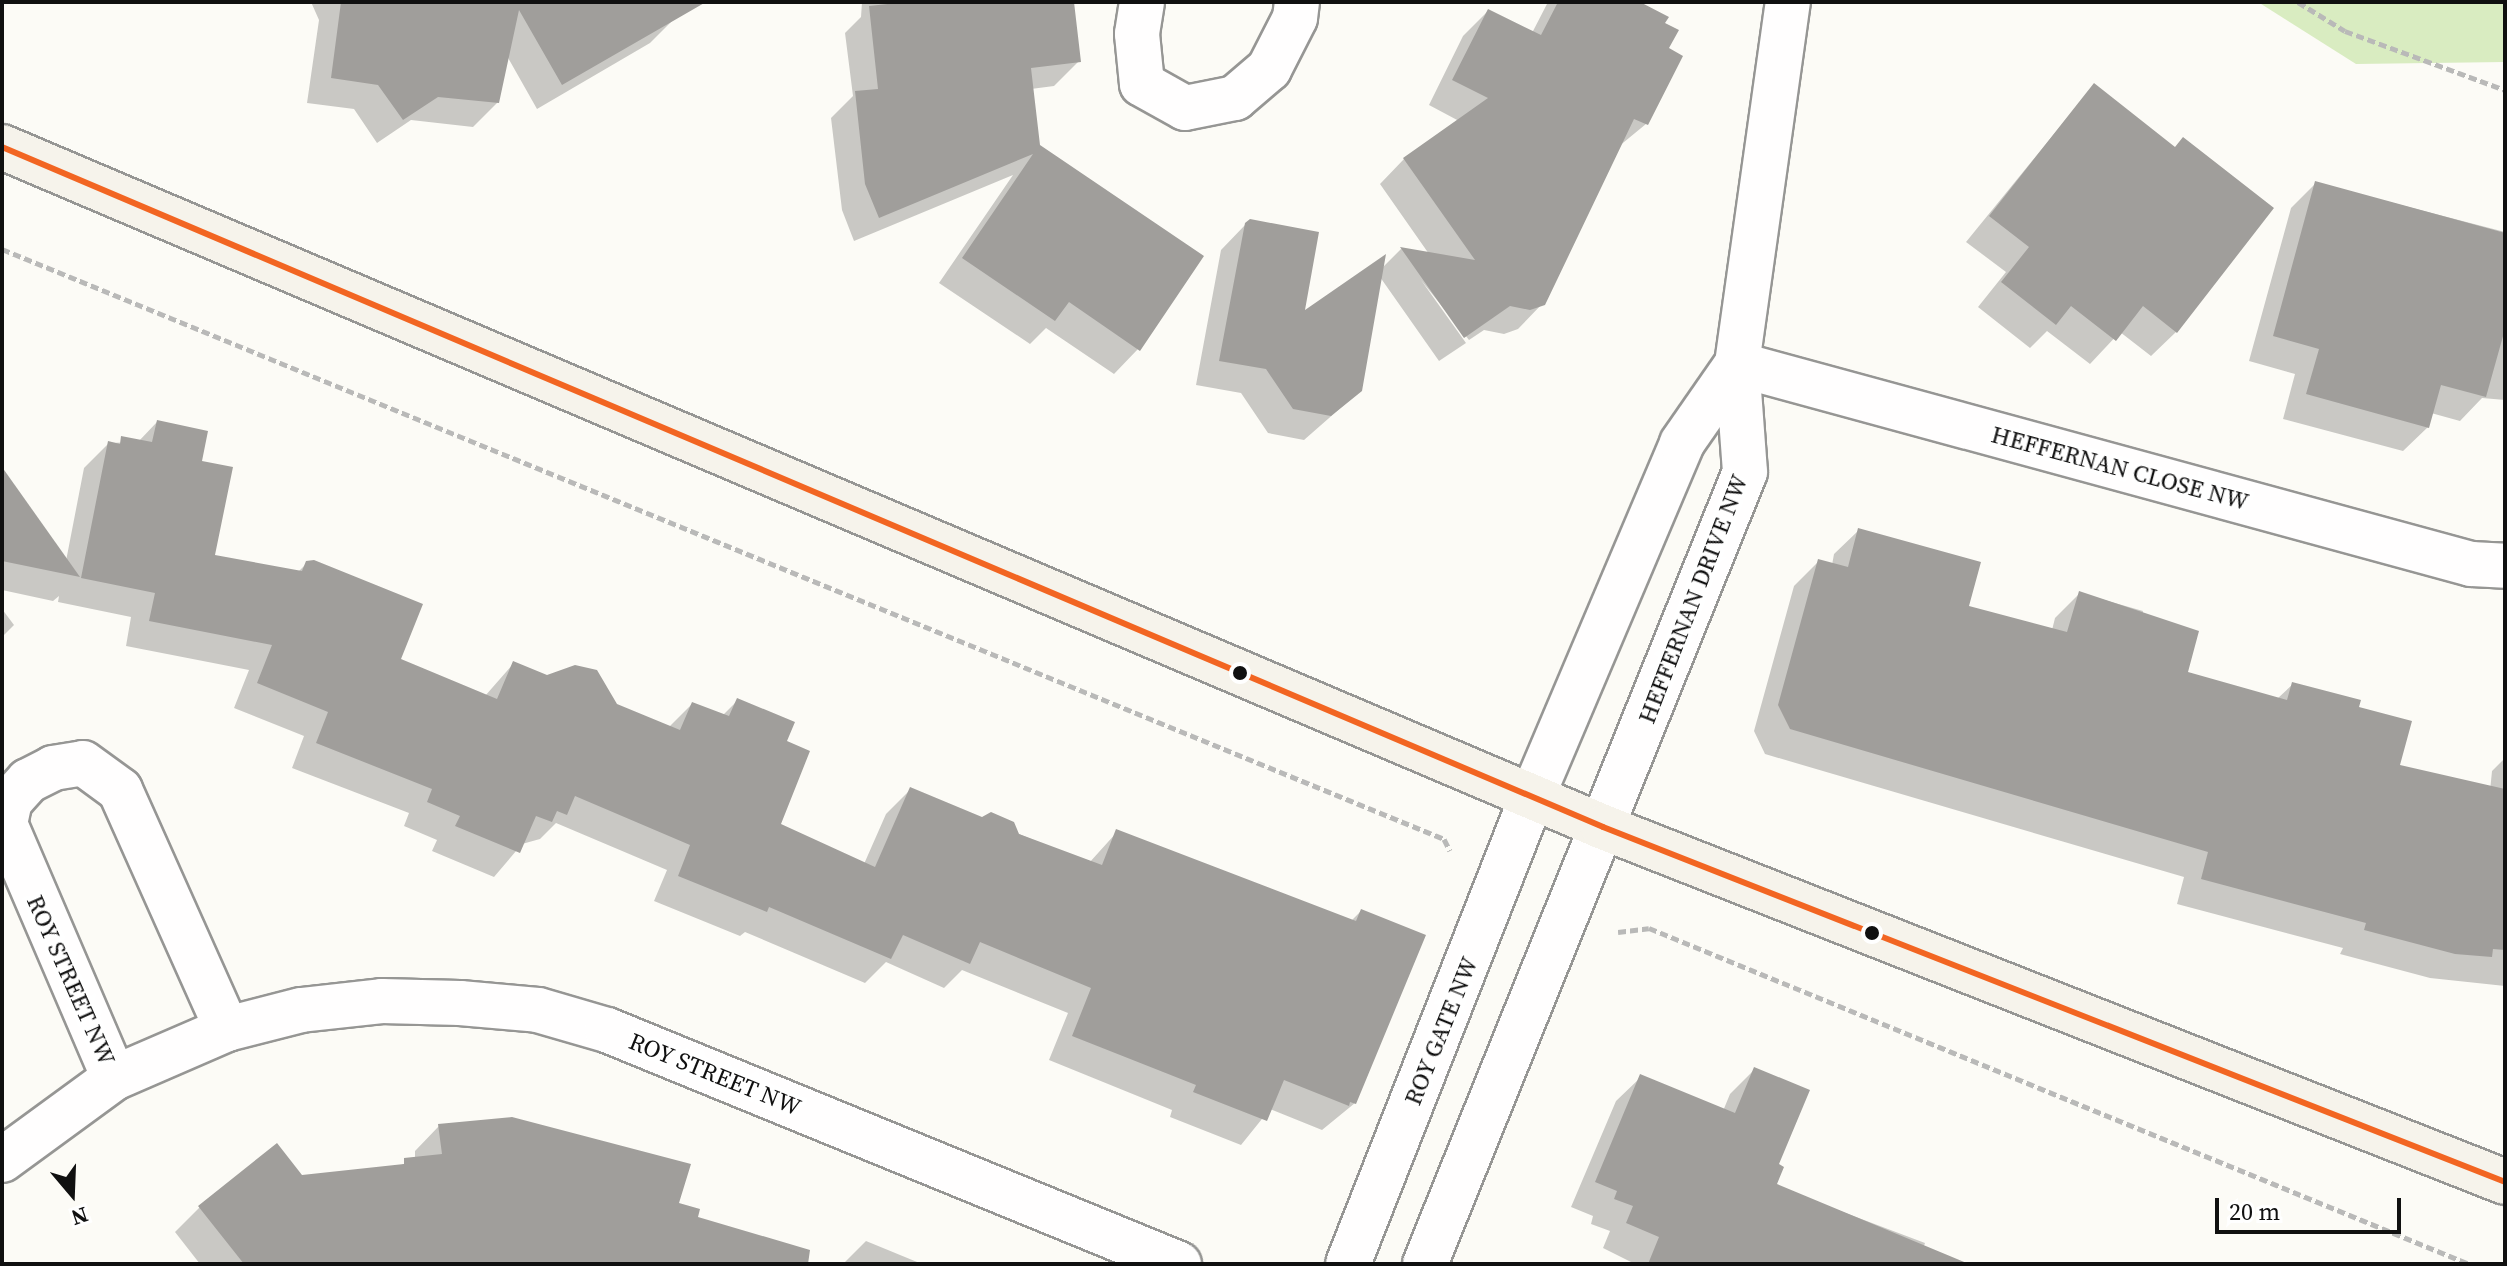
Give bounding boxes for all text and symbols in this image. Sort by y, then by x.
street label: HEFFERNAN CLOSE NW [1988,420,2252,516]
street label: HEFFERNAN DRIVE NW [1632,471,1754,727]
unlabelled marker [1232,665,1248,681]
street label: ROY STREET NW [20,890,122,1070]
unlabelled marker [1864,925,1880,941]
street label: ROY GATE NW [1398,952,1484,1110]
street label: ROY STREET NW [624,1026,806,1122]
north arrow [32,1154,112,1234]
scale bar [2219,1182,2405,1232]
text: 20 m [2229,1195,2280,1228]
text: N [67,1200,92,1233]

